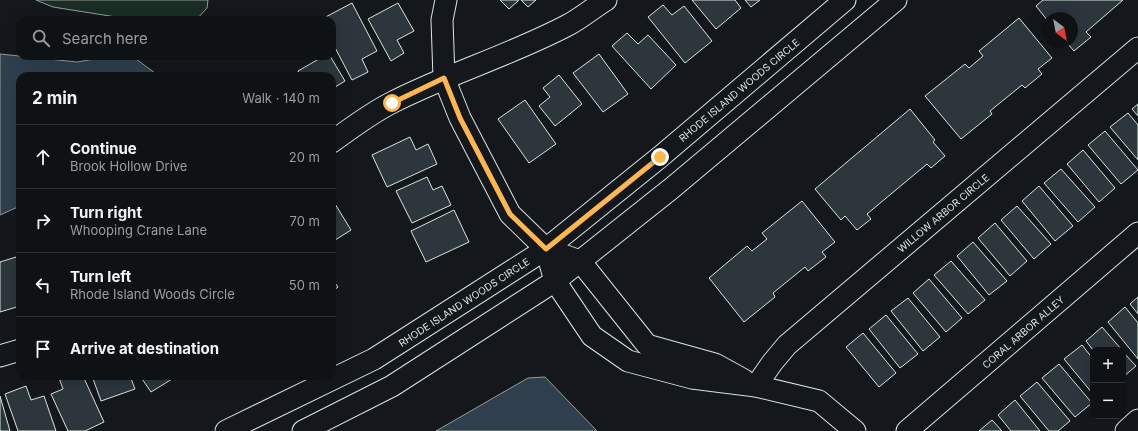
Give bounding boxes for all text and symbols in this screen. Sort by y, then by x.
north arrow [1042,12,1078,48]
search box [16,16,336,60]
icon: search [30,27,52,49]
text: Search here [62,29,148,48]
street label: RHODE ISLAND WOODS CIRCLE [676,36,802,144]
text: 2 min [32,88,77,108]
text: Walk · 140 m [242,90,320,106]
route start [383,94,401,112]
text: Continue [70,139,137,158]
icon: ahead [32,146,54,168]
route end [651,148,669,166]
text: 20 m [289,149,320,165]
text: Brook Hollow Drive [70,158,187,174]
street label: WILLOW ARBOR CIRCLE [895,171,991,255]
text: Turn right [70,203,142,222]
icon: right [32,210,54,232]
text: 70 m [290,213,320,229]
text: Whooping Crane Lane [70,222,207,238]
street label: RHODE ISLAND WOODS CIRCLE [396,255,532,349]
text: Turn left [70,267,131,286]
icon: left [32,274,54,296]
text: 50 m [289,277,320,293]
text: Rhode Island Woods Circle [70,286,235,302]
street label: CORAL ARBOR ALLEY [980,293,1067,371]
icon: arrive [32,338,54,360]
text: Arrive at destination [70,339,219,358]
map controls [1090,347,1126,419]
button: + [1090,347,1126,383]
button: − [1090,383,1126,419]

